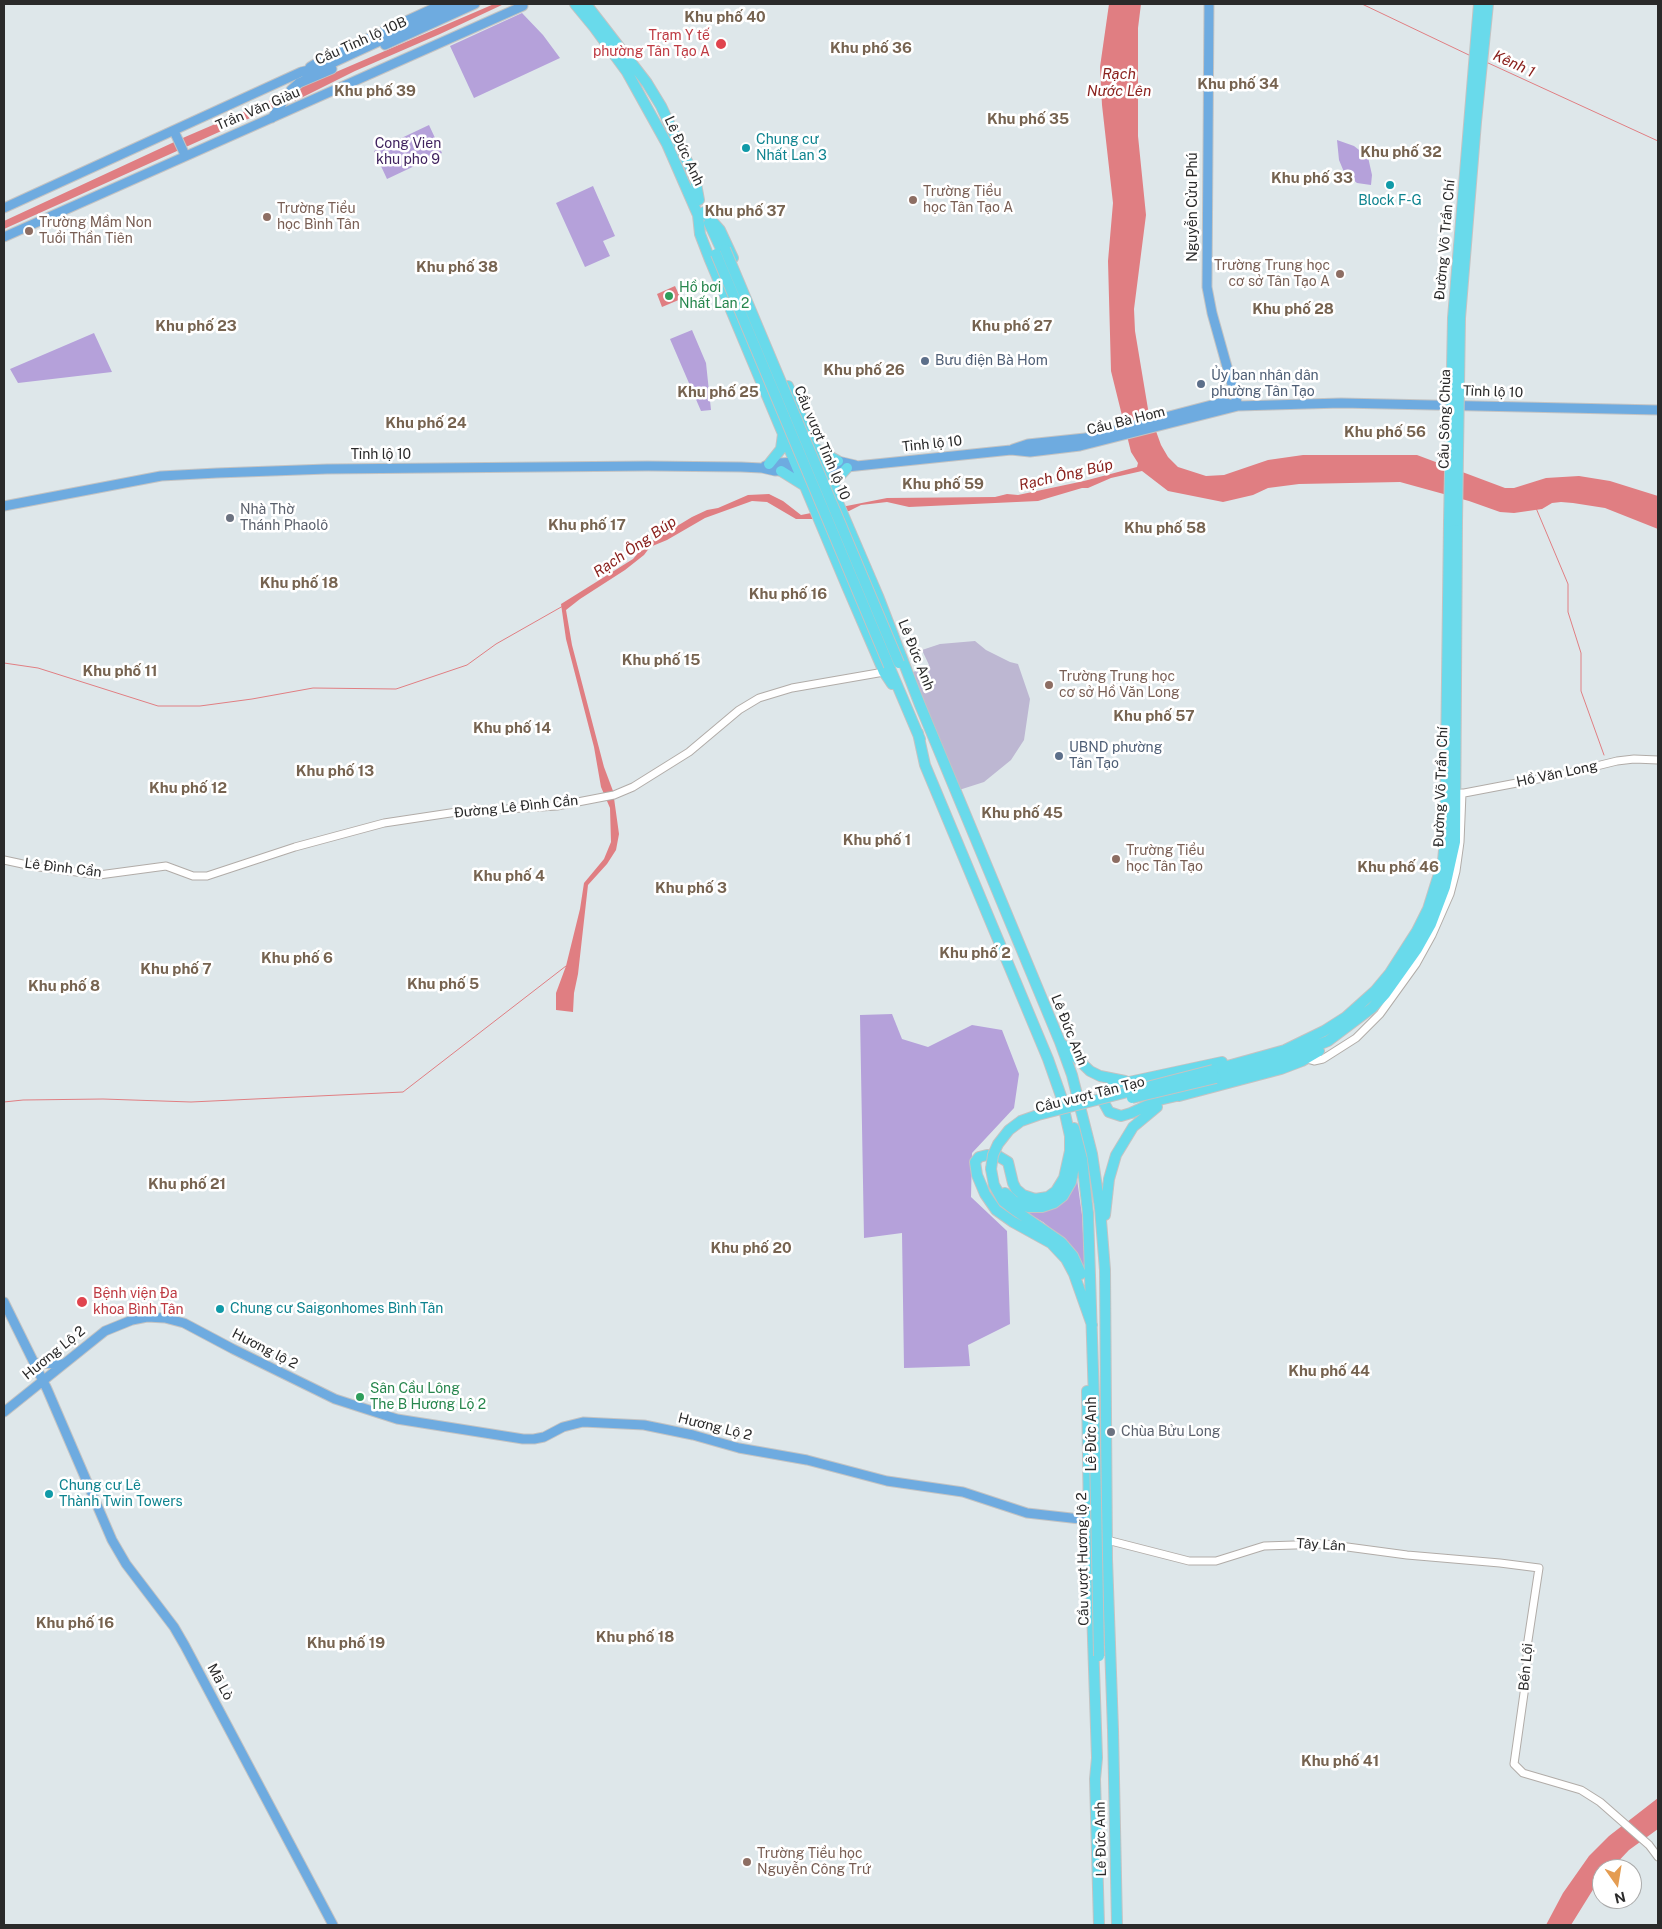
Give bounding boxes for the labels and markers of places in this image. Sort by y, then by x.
place label: Trạm Y tế phường Tân Tạo A [593,28,710,60]
marker: Trạm Y tế phường Tân Tạo A [714,37,728,51]
place label: Chung cư Nhất Lan 3 [756,132,827,164]
marker: Chung cư Nhất Lan 3 [740,142,752,154]
marker: Block F-G [1384,179,1396,191]
place label: Trường Tiểu học Tân Tạo A [923,184,1013,216]
place label: Block F-G [1358,193,1422,209]
marker: Trường Tiểu học Tân Tạo A [907,194,919,206]
place label: Trường Tiểu học Bình Tân [277,201,360,233]
marker: Trường Tiểu học Bình Tân [261,211,273,223]
place label: Trường Mầm Non Tuổi Thần Tiên [39,215,152,248]
marker: Trường Mầm Non Tuổi Thần Tiên [23,225,35,237]
place label: Trường Trung học cơ sở Tân Tạo A [1214,258,1330,290]
marker: Trường Trung học cơ sở Tân Tạo A [1334,268,1346,280]
place label: Hồ bơi Nhất Lan 2 [679,280,749,312]
marker: Hồ bơi Nhất Lan 2 [663,290,675,302]
place label: Bưu điện Bà Hom [935,353,1048,369]
marker: Bưu điện Bà Hom [919,355,931,367]
place label: Ủy ban nhân dân phường Tân Tạo [1211,368,1319,401]
marker: Ủy ban nhân dân phường Tân Tạo [1195,378,1207,390]
place label: Nhà Thờ Thánh Phaolô [240,502,328,534]
marker: Nhà Thờ Thánh Phaolô [224,512,236,524]
place label: Trường Trung học cơ sở Hồ Văn Long [1059,669,1180,702]
marker: Trường Trung học cơ sở Hồ Văn Long [1043,679,1055,691]
place label: UBND phường Tân Tạo [1069,740,1162,772]
marker: UBND phường Tân Tạo [1053,750,1065,762]
place label: Trường Tiểu học Tân Tạo [1126,843,1205,876]
marker: Trường Tiểu học Tân Tạo [1110,853,1122,865]
place label: Bệnh viện Đa khoa Bình Tân [93,1286,184,1318]
marker: Bệnh viện Đa khoa Bình Tân [75,1295,89,1309]
place label: Chung cư Saigonhomes Bình Tân [230,1301,443,1317]
marker: Chung cư Saigonhomes Bình Tân [214,1303,226,1315]
place label: Sân Cầu Lông The B Hương Lộ 2 [370,1381,486,1414]
marker: Sân Cầu Lông The B Hương Lộ 2 [354,1391,366,1403]
place label: Chùa Bửu Long [1121,1424,1221,1440]
marker: Chùa Bửu Long [1105,1426,1117,1438]
place label: Chung cư Lê Thành Twin Towers [59,1478,183,1510]
marker: Chung cư Lê Thành Twin Towers [43,1488,55,1500]
place label: Trường Tiểu học Nguyễn Công Trứ [757,1846,871,1878]
marker: Trường Tiểu học Nguyễn Công Trứ [741,1856,753,1868]

